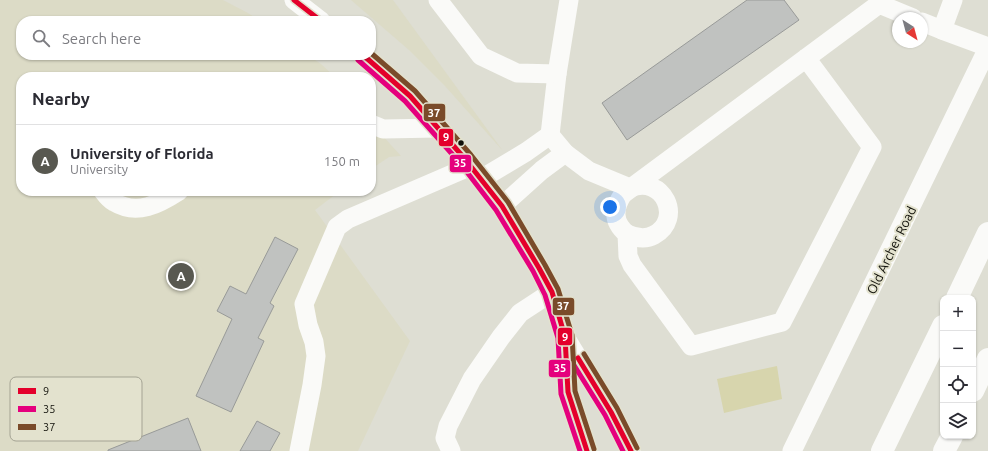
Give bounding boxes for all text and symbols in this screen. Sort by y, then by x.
north arrow [892,12,928,48]
search box [16,16,376,60]
icon: search [30,27,52,49]
text: Search here [62,30,141,47]
text: Nearby [32,89,90,108]
line badge: 37 [423,103,446,122]
text: 37 [428,107,440,119]
line badge: 9 [438,128,454,147]
text: 9 [443,131,449,143]
unlabelled marker [456,138,466,148]
text: University of Florida [70,145,214,162]
text: A [40,154,50,168]
text: 150 m [324,154,360,168]
line badge: 35 [449,154,472,173]
text: 35 [454,157,466,169]
text: University [70,162,128,176]
your location [600,197,620,217]
street label: Old Archer Road [864,204,918,296]
pin: A [168,261,194,291]
map controls [940,295,976,439]
button: + [940,295,976,331]
line badge: 37 [552,297,575,316]
text: 37 [557,300,569,312]
line badge: 9 [557,327,573,346]
text: 9 [562,331,568,343]
button: − [940,331,976,367]
line badge: 35 [548,359,571,378]
text: 35 [554,362,566,374]
button: locate [940,367,976,403]
legend [10,377,142,441]
text: 9 [43,385,49,397]
text: 35 [43,403,55,415]
button: layers [940,403,976,439]
text: 37 [43,421,55,433]

